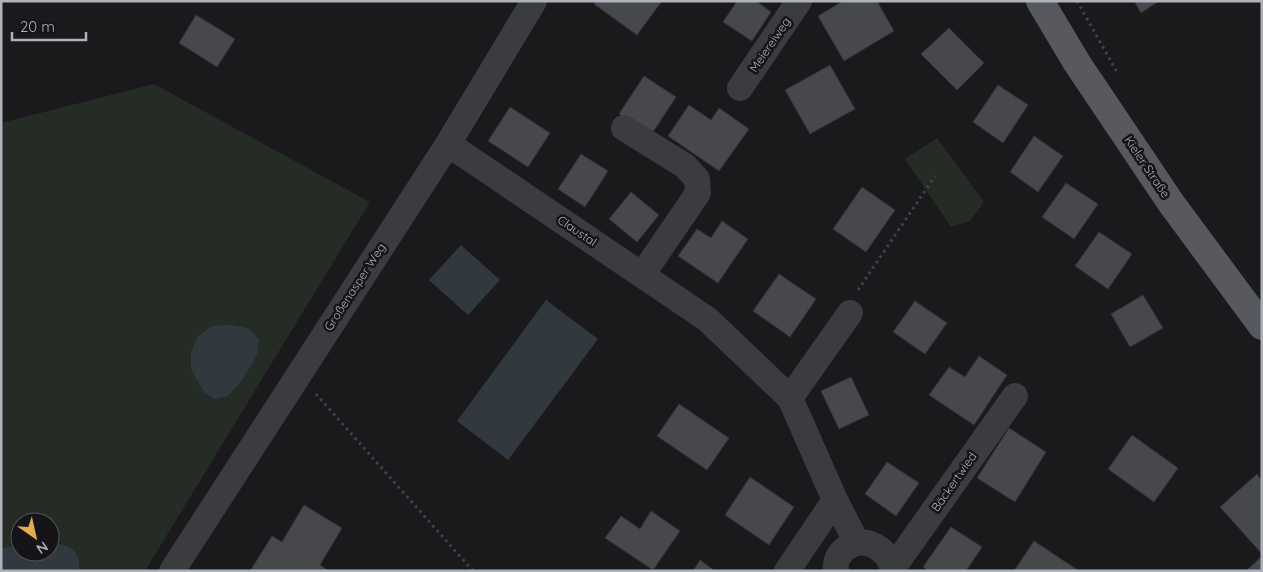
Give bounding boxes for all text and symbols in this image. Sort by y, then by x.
scale bar [12,10,86,42]
street label: Meiereiweg [746,14,793,75]
text: 20 m [20,17,55,36]
street label: Kieler Straße [1121,133,1174,201]
street label: Claustal [555,212,600,249]
street label: Großenasper Weg [321,240,388,333]
street label: Bäckertwied [928,449,980,514]
north arrow [10,512,60,562]
text: N [33,537,52,558]

